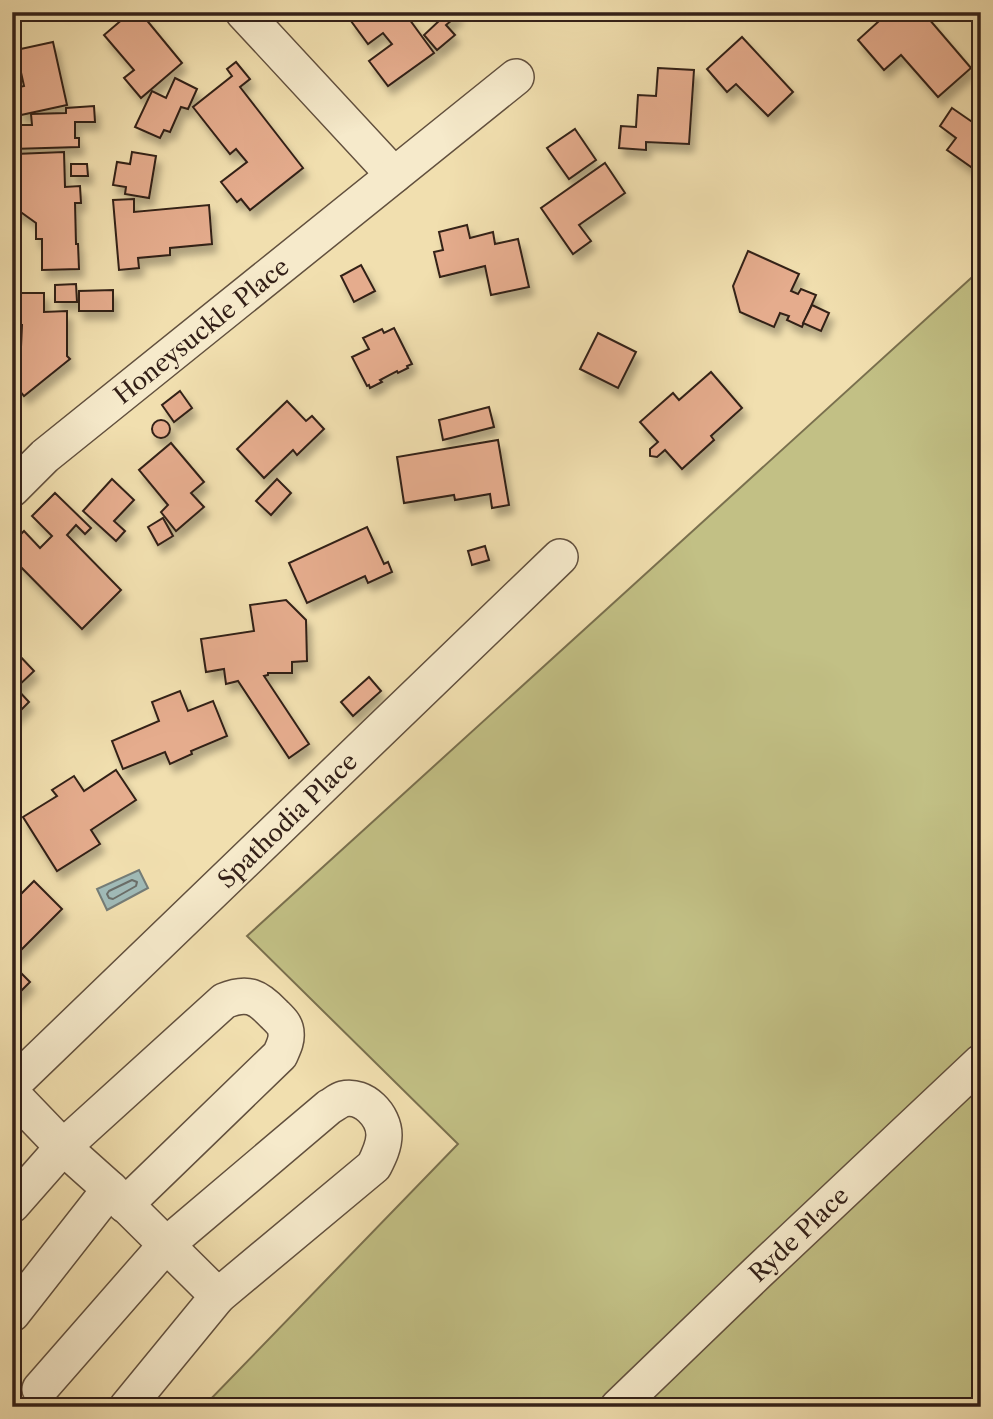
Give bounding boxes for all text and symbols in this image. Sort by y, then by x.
street label: Honeysuckle Place [108,251,294,409]
street label: Spathodia Place [211,746,363,894]
street label: Ryde Place [743,1180,854,1288]

